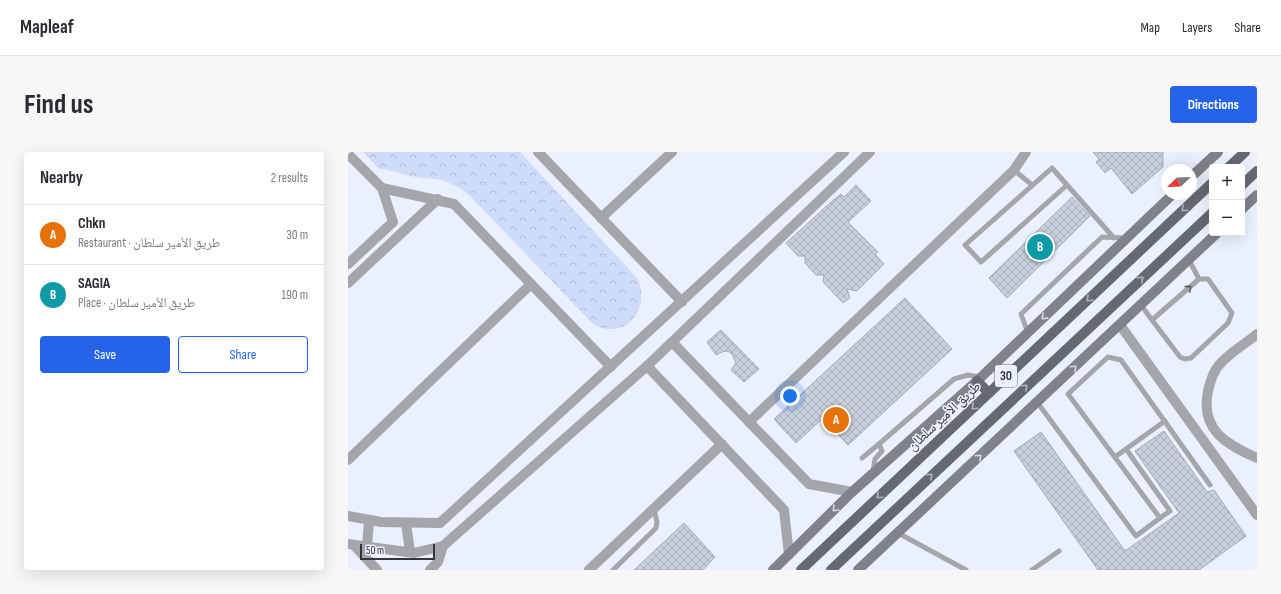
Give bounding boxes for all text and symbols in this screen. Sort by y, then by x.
text: Mapleaf [20,16,74,39]
text: Map [1140,19,1160,36]
text: Layers [1182,19,1212,36]
text: Share [1234,19,1261,36]
button: Directions [1170,86,1257,123]
text: Find us [24,88,93,121]
north arrow [1161,164,1197,200]
map controls [1209,164,1245,236]
button: + [1209,164,1245,200]
text: Nearby [40,168,83,188]
text: 2 results [271,170,308,186]
button: − [1209,200,1245,236]
one-way arrow [1181,205,1189,212]
text: Chkn [78,214,105,233]
text: A [50,227,56,243]
text: 30 m [286,227,308,243]
pin: B [1027,232,1053,262]
text: Restaurant · طريق الأمير سلطان [78,235,220,251]
text: SAGIA [78,274,110,293]
one-way arrow [1136,276,1144,284]
one-way arrow [1184,285,1192,292]
text: B [50,287,56,303]
text: 190 m [281,287,308,303]
one-way arrow [1086,294,1094,301]
text: Place · طريق الأمير سلطان [78,295,195,311]
one-way arrow [1041,313,1049,320]
button: Save [40,336,170,373]
button: Share [178,336,308,373]
road number: 30 [995,365,1017,387]
one-way arrow [1069,366,1076,373]
street label: طريق الأمير سلطان [904,378,985,455]
one-way arrow [1020,384,1028,391]
your location [780,386,800,406]
one-way arrow [971,402,979,410]
pin: A [823,405,849,435]
one-way arrow [974,454,982,462]
one-way arrow [926,474,933,481]
one-way arrow [876,491,884,499]
one-way arrow [832,504,840,512]
scale bar [360,542,435,561]
text: 50 m [366,544,384,557]

